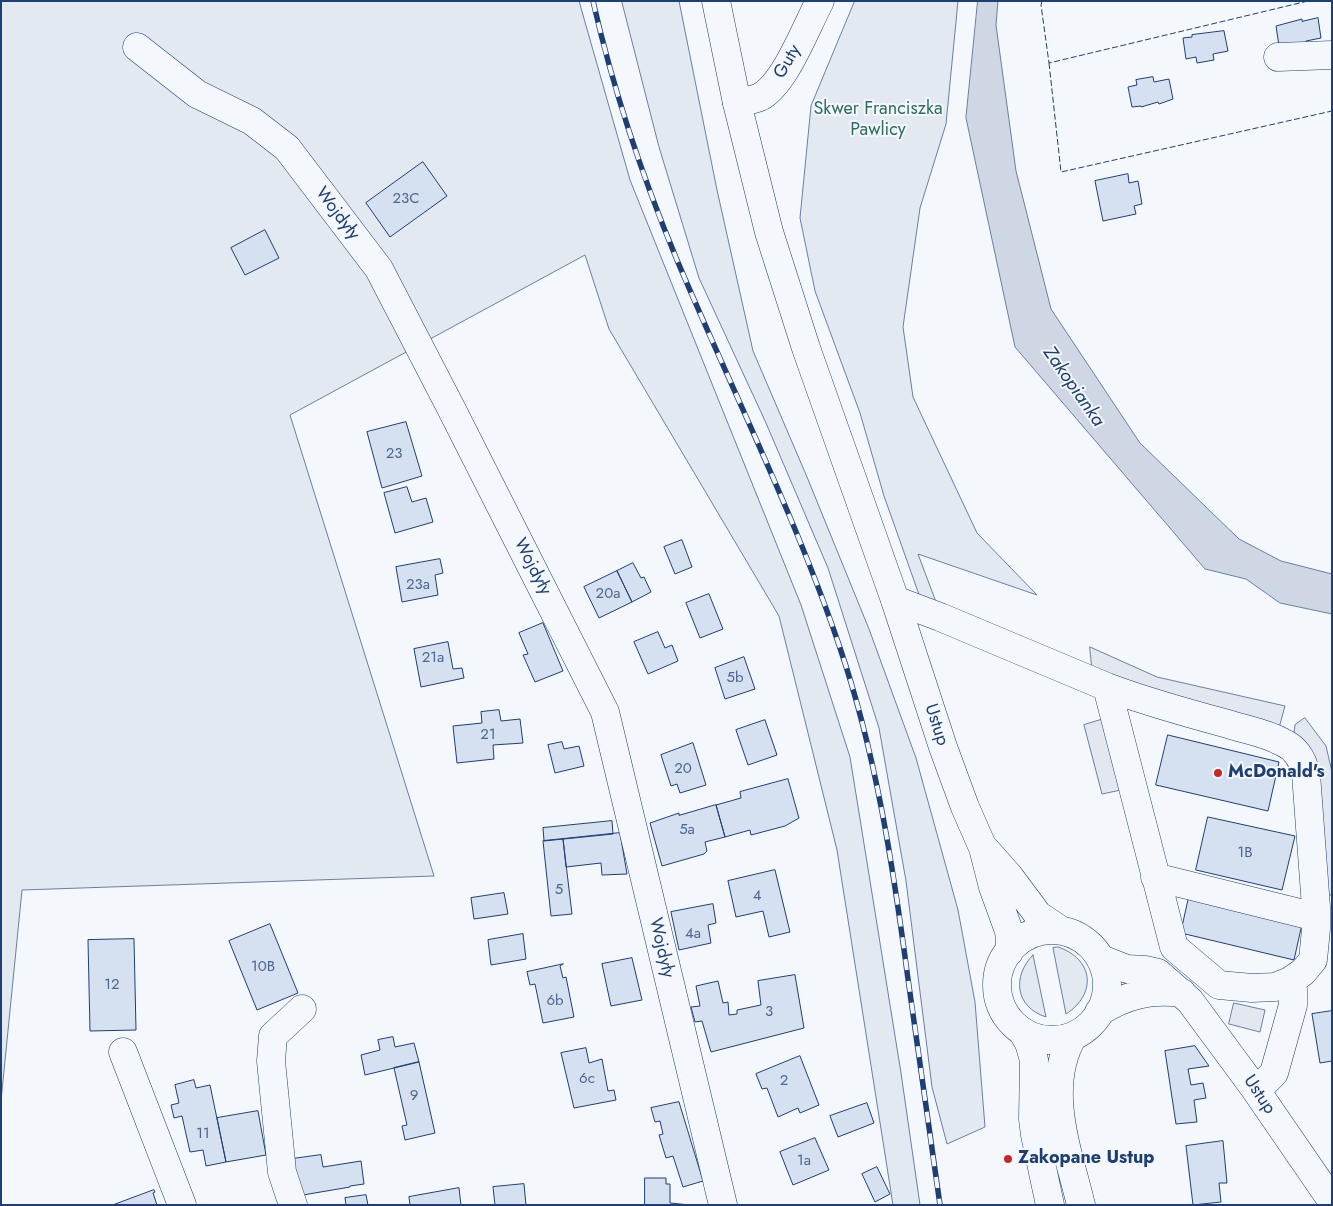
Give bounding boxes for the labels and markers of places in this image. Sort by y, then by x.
place label: McDonald's [1228,762,1325,784]
marker: McDonald's [1212,767,1224,779]
place label: Zakopane Ustup [1018,1148,1154,1170]
marker: Zakopane Ustup [1002,1153,1014,1165]

